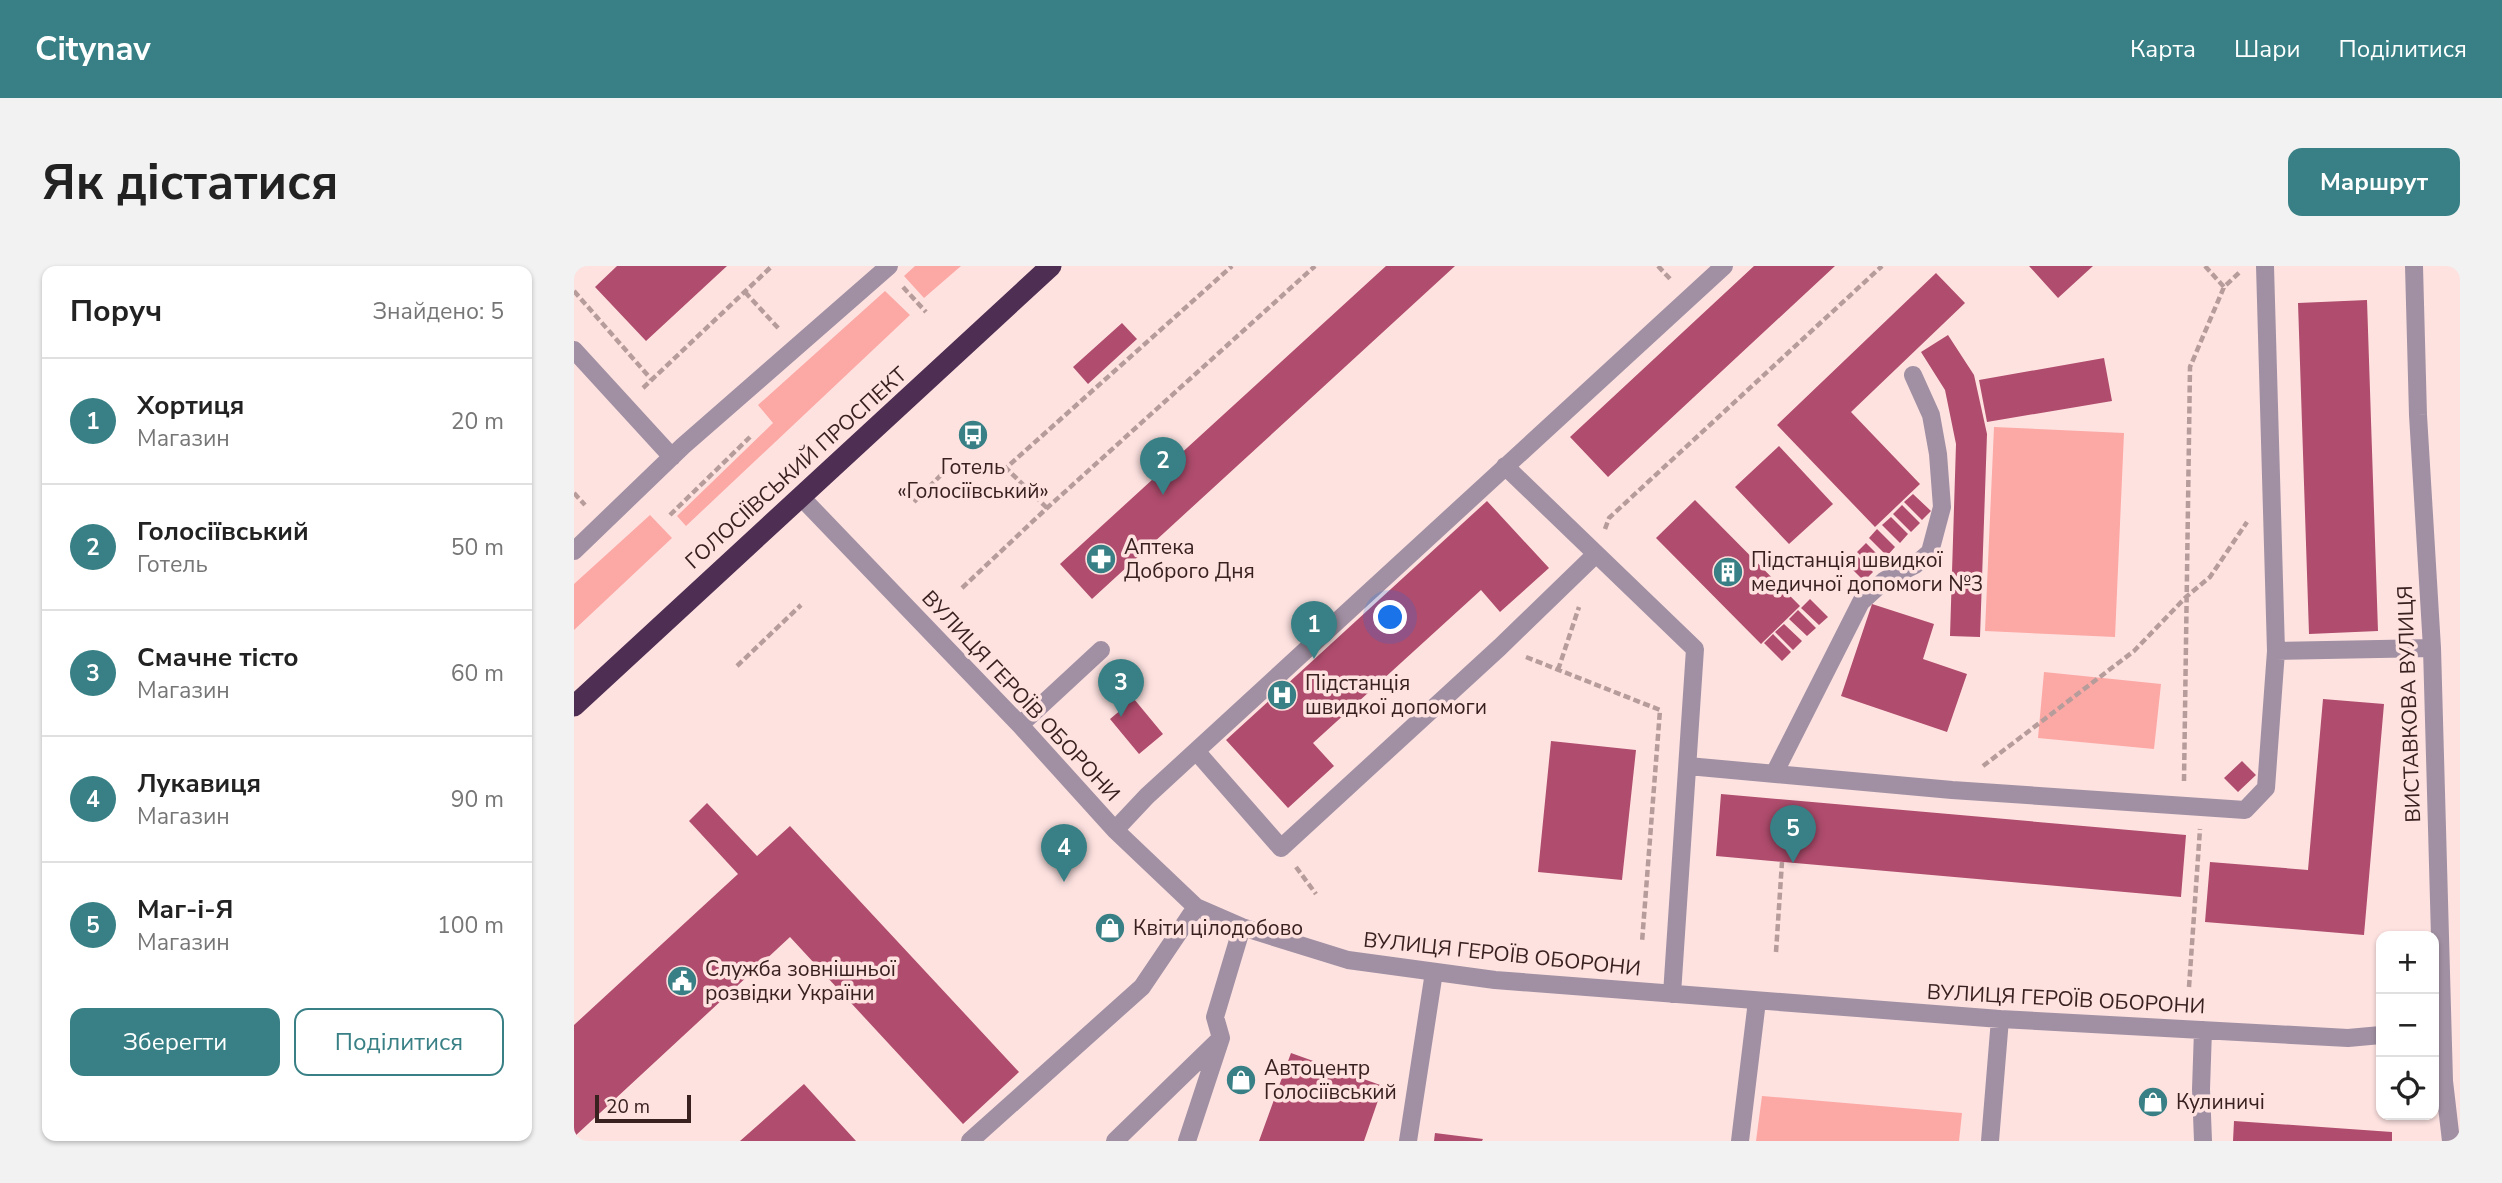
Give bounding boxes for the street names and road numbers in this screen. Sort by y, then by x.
street label: ГОЛОСІЇВСЬКИЙ ПРОСПЕКТ [679,361,913,575]
street label: ВУЛИЦЯ ГЕРОЇВ ОБОРОНИ [916,584,1126,808]
street label: ВИСТАВКОВА ВУЛИЦЯ [2391,585,2427,823]
street label: ВУЛИЦЯ ГЕРОЇВ ОБОРОНИ [1362,926,1642,982]
street label: ВУЛИЦЯ ГЕРОЇВ ОБОРОНИ [1926,978,2206,1020]

